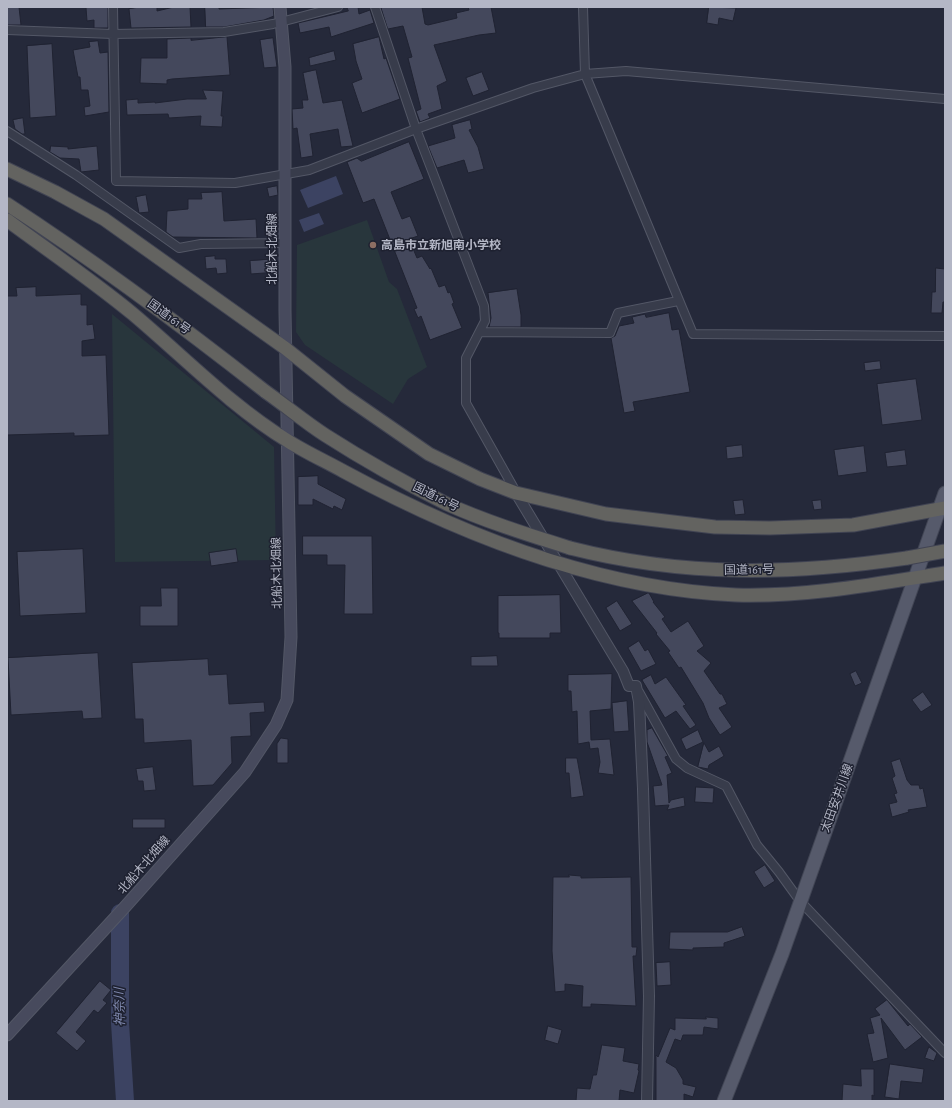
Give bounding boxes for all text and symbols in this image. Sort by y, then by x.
street label: 北船木北畑線 [265,213,279,285]
place label: 高島市立新旭南小学校 [381,238,501,252]
marker: 高島市立新旭南小学校 [368,240,378,250]
street label: 国道161号 [145,297,193,337]
street label: 国道161号 [410,480,462,514]
street label: 北船木北畑線 [269,537,285,609]
street label: 国道161号 [724,562,774,578]
street label: 太田安井川線 [818,762,856,834]
street label: 北船木北畑線 [115,833,173,897]
water label: 神奈川 [112,987,128,1027]

